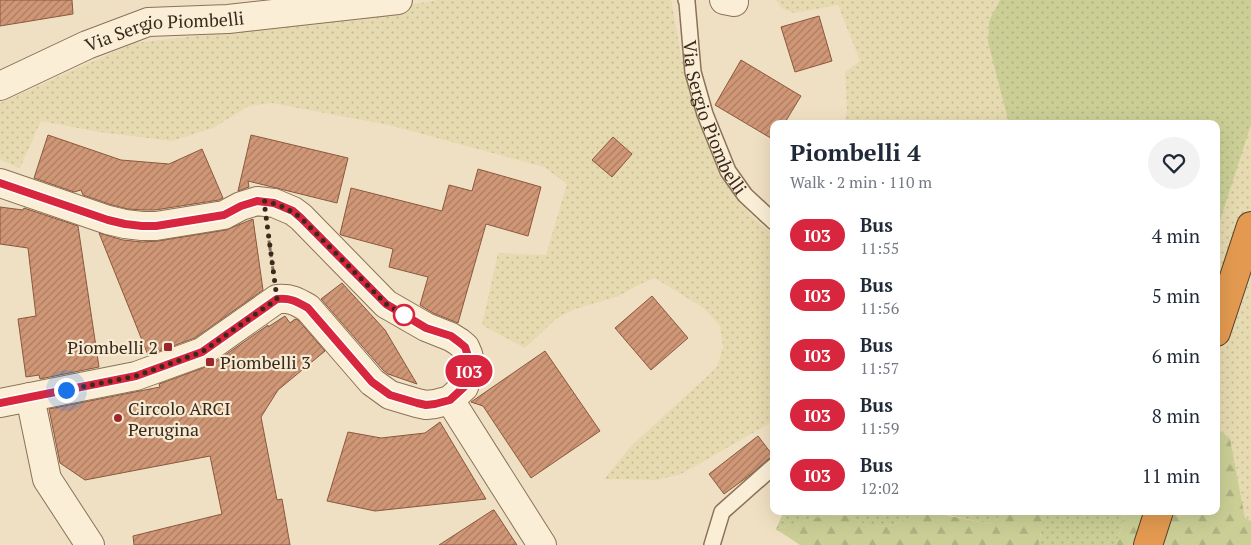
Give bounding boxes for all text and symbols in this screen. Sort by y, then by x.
street label: Via Sergio Piombelli [81,5,245,57]
street label: Via Sergio Piombelli [678,39,753,199]
text: Piombelli 4 [790,136,921,168]
button: heart [1148,137,1200,189]
text: Walk · 2 min · 110 m [790,171,932,193]
text: Bus [860,212,893,237]
text: I03 [804,223,831,247]
text: 4 min [1152,223,1200,248]
text: 11:55 [860,237,899,259]
text: Bus [860,272,893,297]
text: I03 [804,283,831,307]
text: 5 min [1152,283,1200,308]
text: 11:56 [860,297,899,319]
unlabelled marker [393,304,415,326]
text: Bus [860,332,893,357]
place label: Piombelli 2 [67,335,158,359]
marker: Piombelli 2 [162,341,174,353]
text: I03 [804,343,831,367]
text: 6 min [1152,343,1200,368]
place label: Piombelli 3 [220,350,311,374]
line badge: I03 [440,355,498,387]
marker: Piombelli 3 [204,356,216,368]
text: 11:57 [860,357,899,379]
text: I03 [455,359,483,383]
your location [54,378,79,403]
text: Bus [860,392,893,417]
place label: Circolo ARCI Perugina [128,396,230,441]
text: I03 [804,403,831,427]
text: 8 min [1152,403,1200,428]
marker: Circolo ARCI Perugina [112,412,124,424]
text: 11:59 [860,417,899,439]
text: Bus [860,452,893,477]
text: I03 [804,463,831,487]
text: 11 min [1142,463,1200,488]
text: 12:02 [860,477,899,499]

